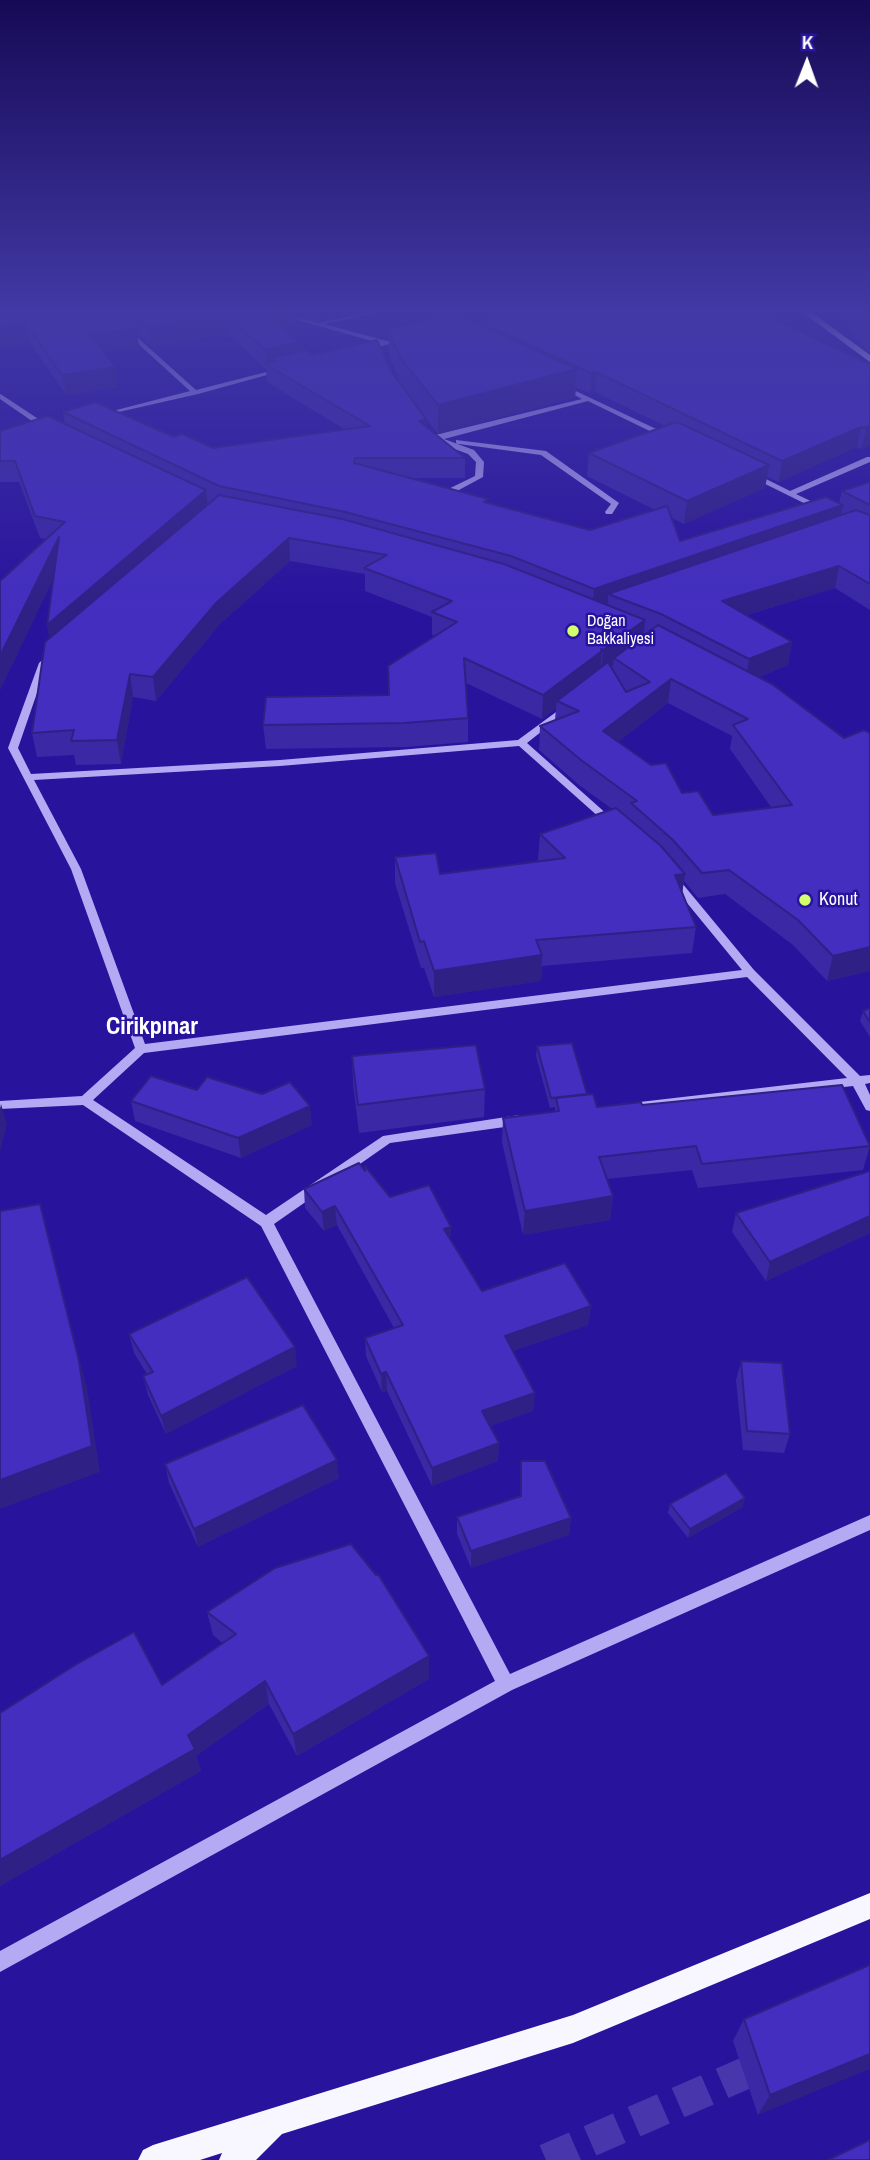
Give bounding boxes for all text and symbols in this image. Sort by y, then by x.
north arrow [772,28,842,98]
text: K [802,29,813,55]
place label: Doğan Bakkaliyesi [587,612,654,650]
marker: Doğan Bakkaliyesi [565,623,581,639]
place label: Konut [819,889,858,911]
marker: Konut [797,892,813,908]
district label: Cirikpınar [106,1014,198,1042]

